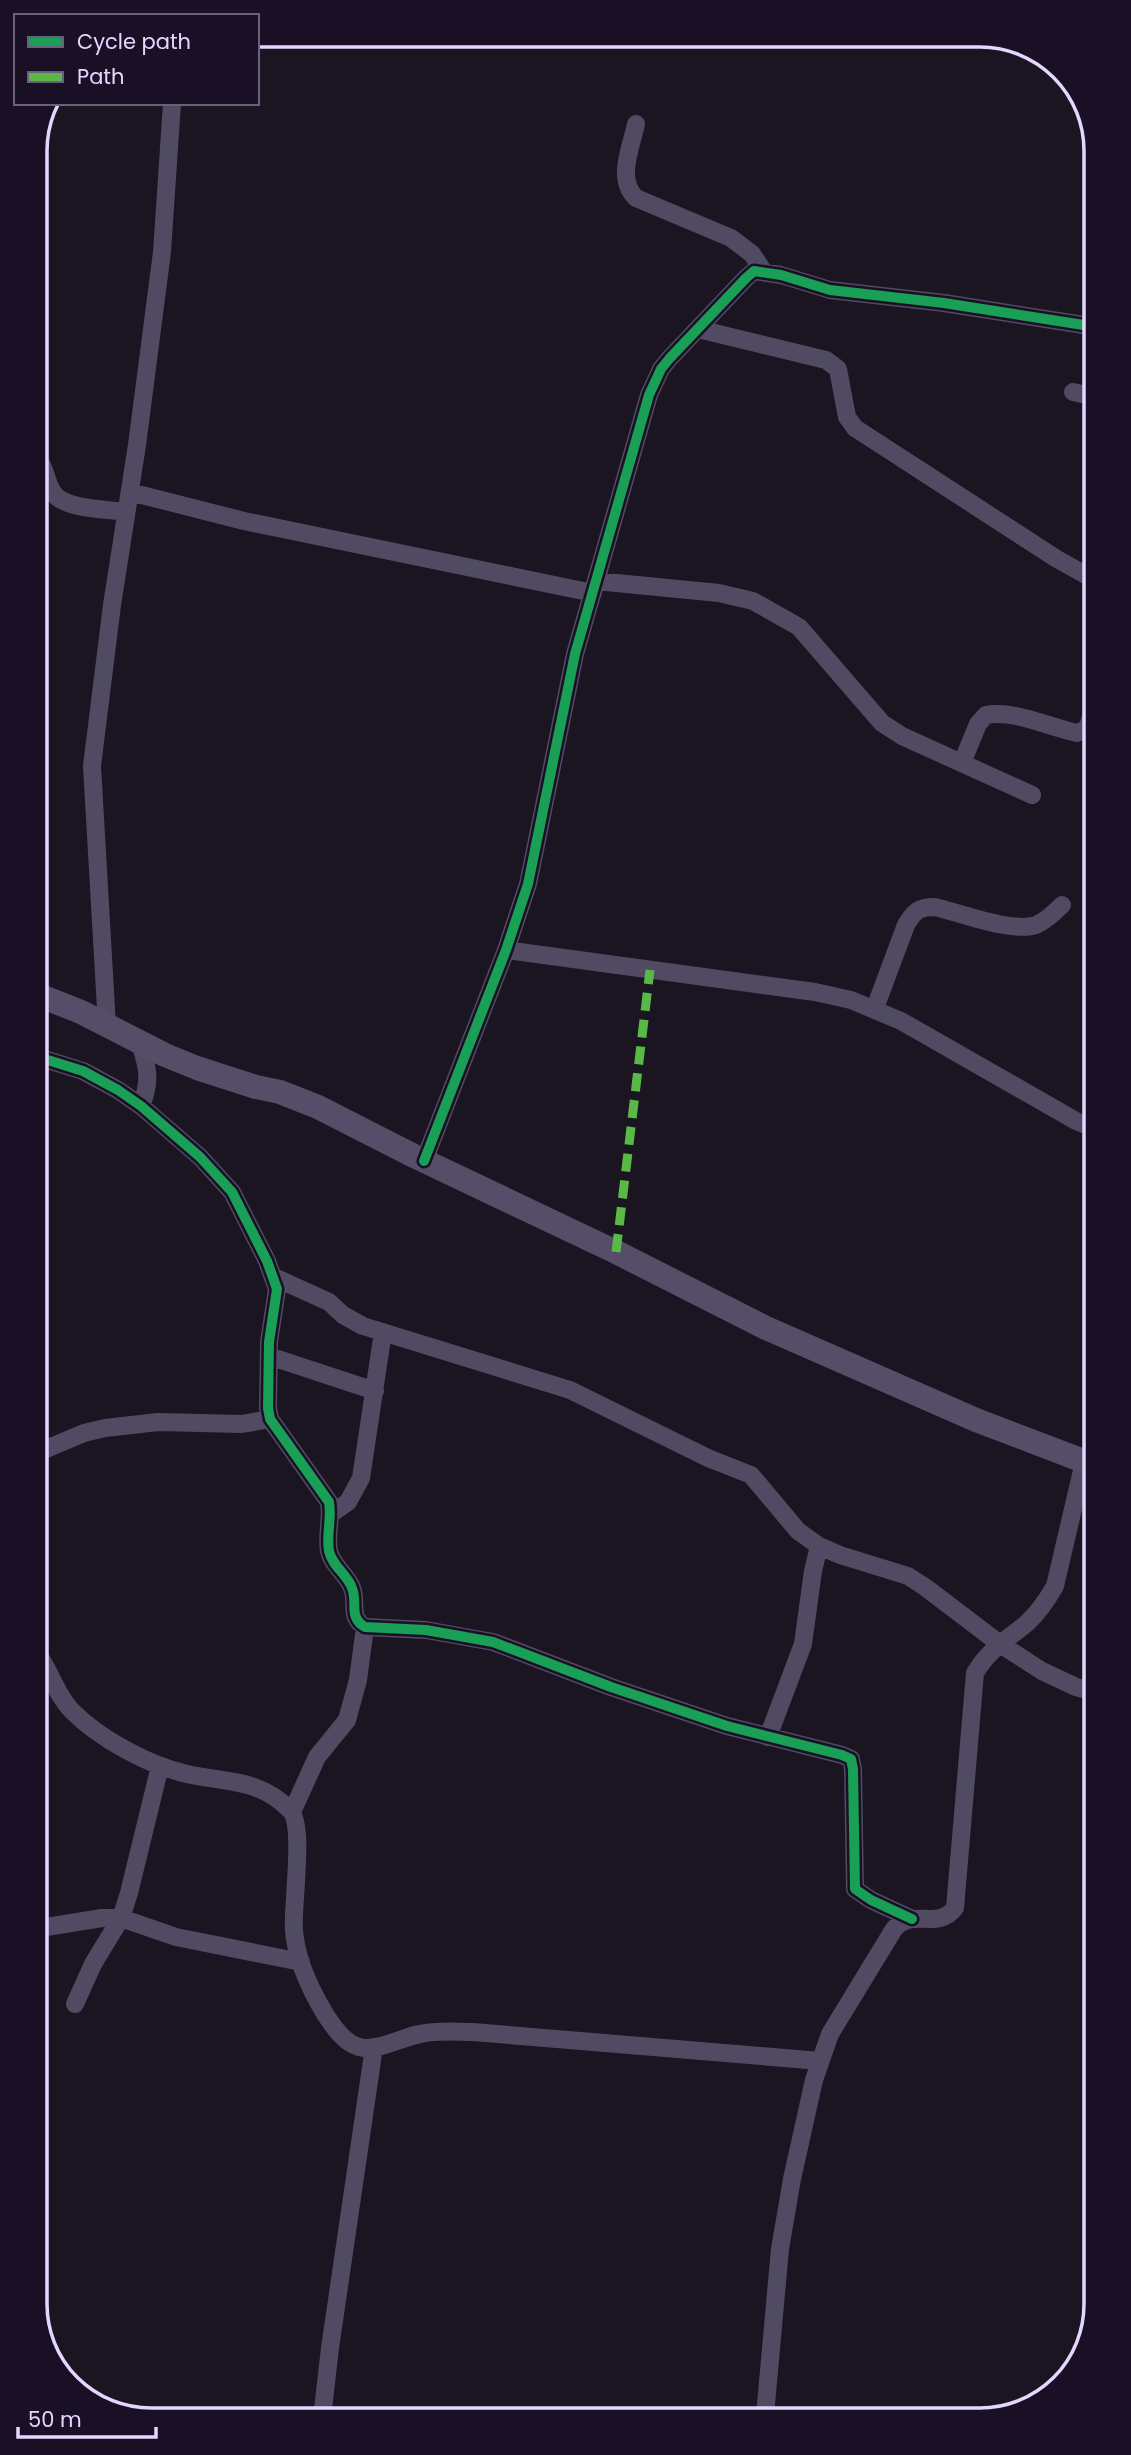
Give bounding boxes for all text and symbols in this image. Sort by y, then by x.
legend [14,14,259,105]
text: Cycle path [77,27,191,56]
text: Path [77,62,124,91]
scale bar [18,2396,156,2440]
text: 50 m [28,2405,82,2434]

